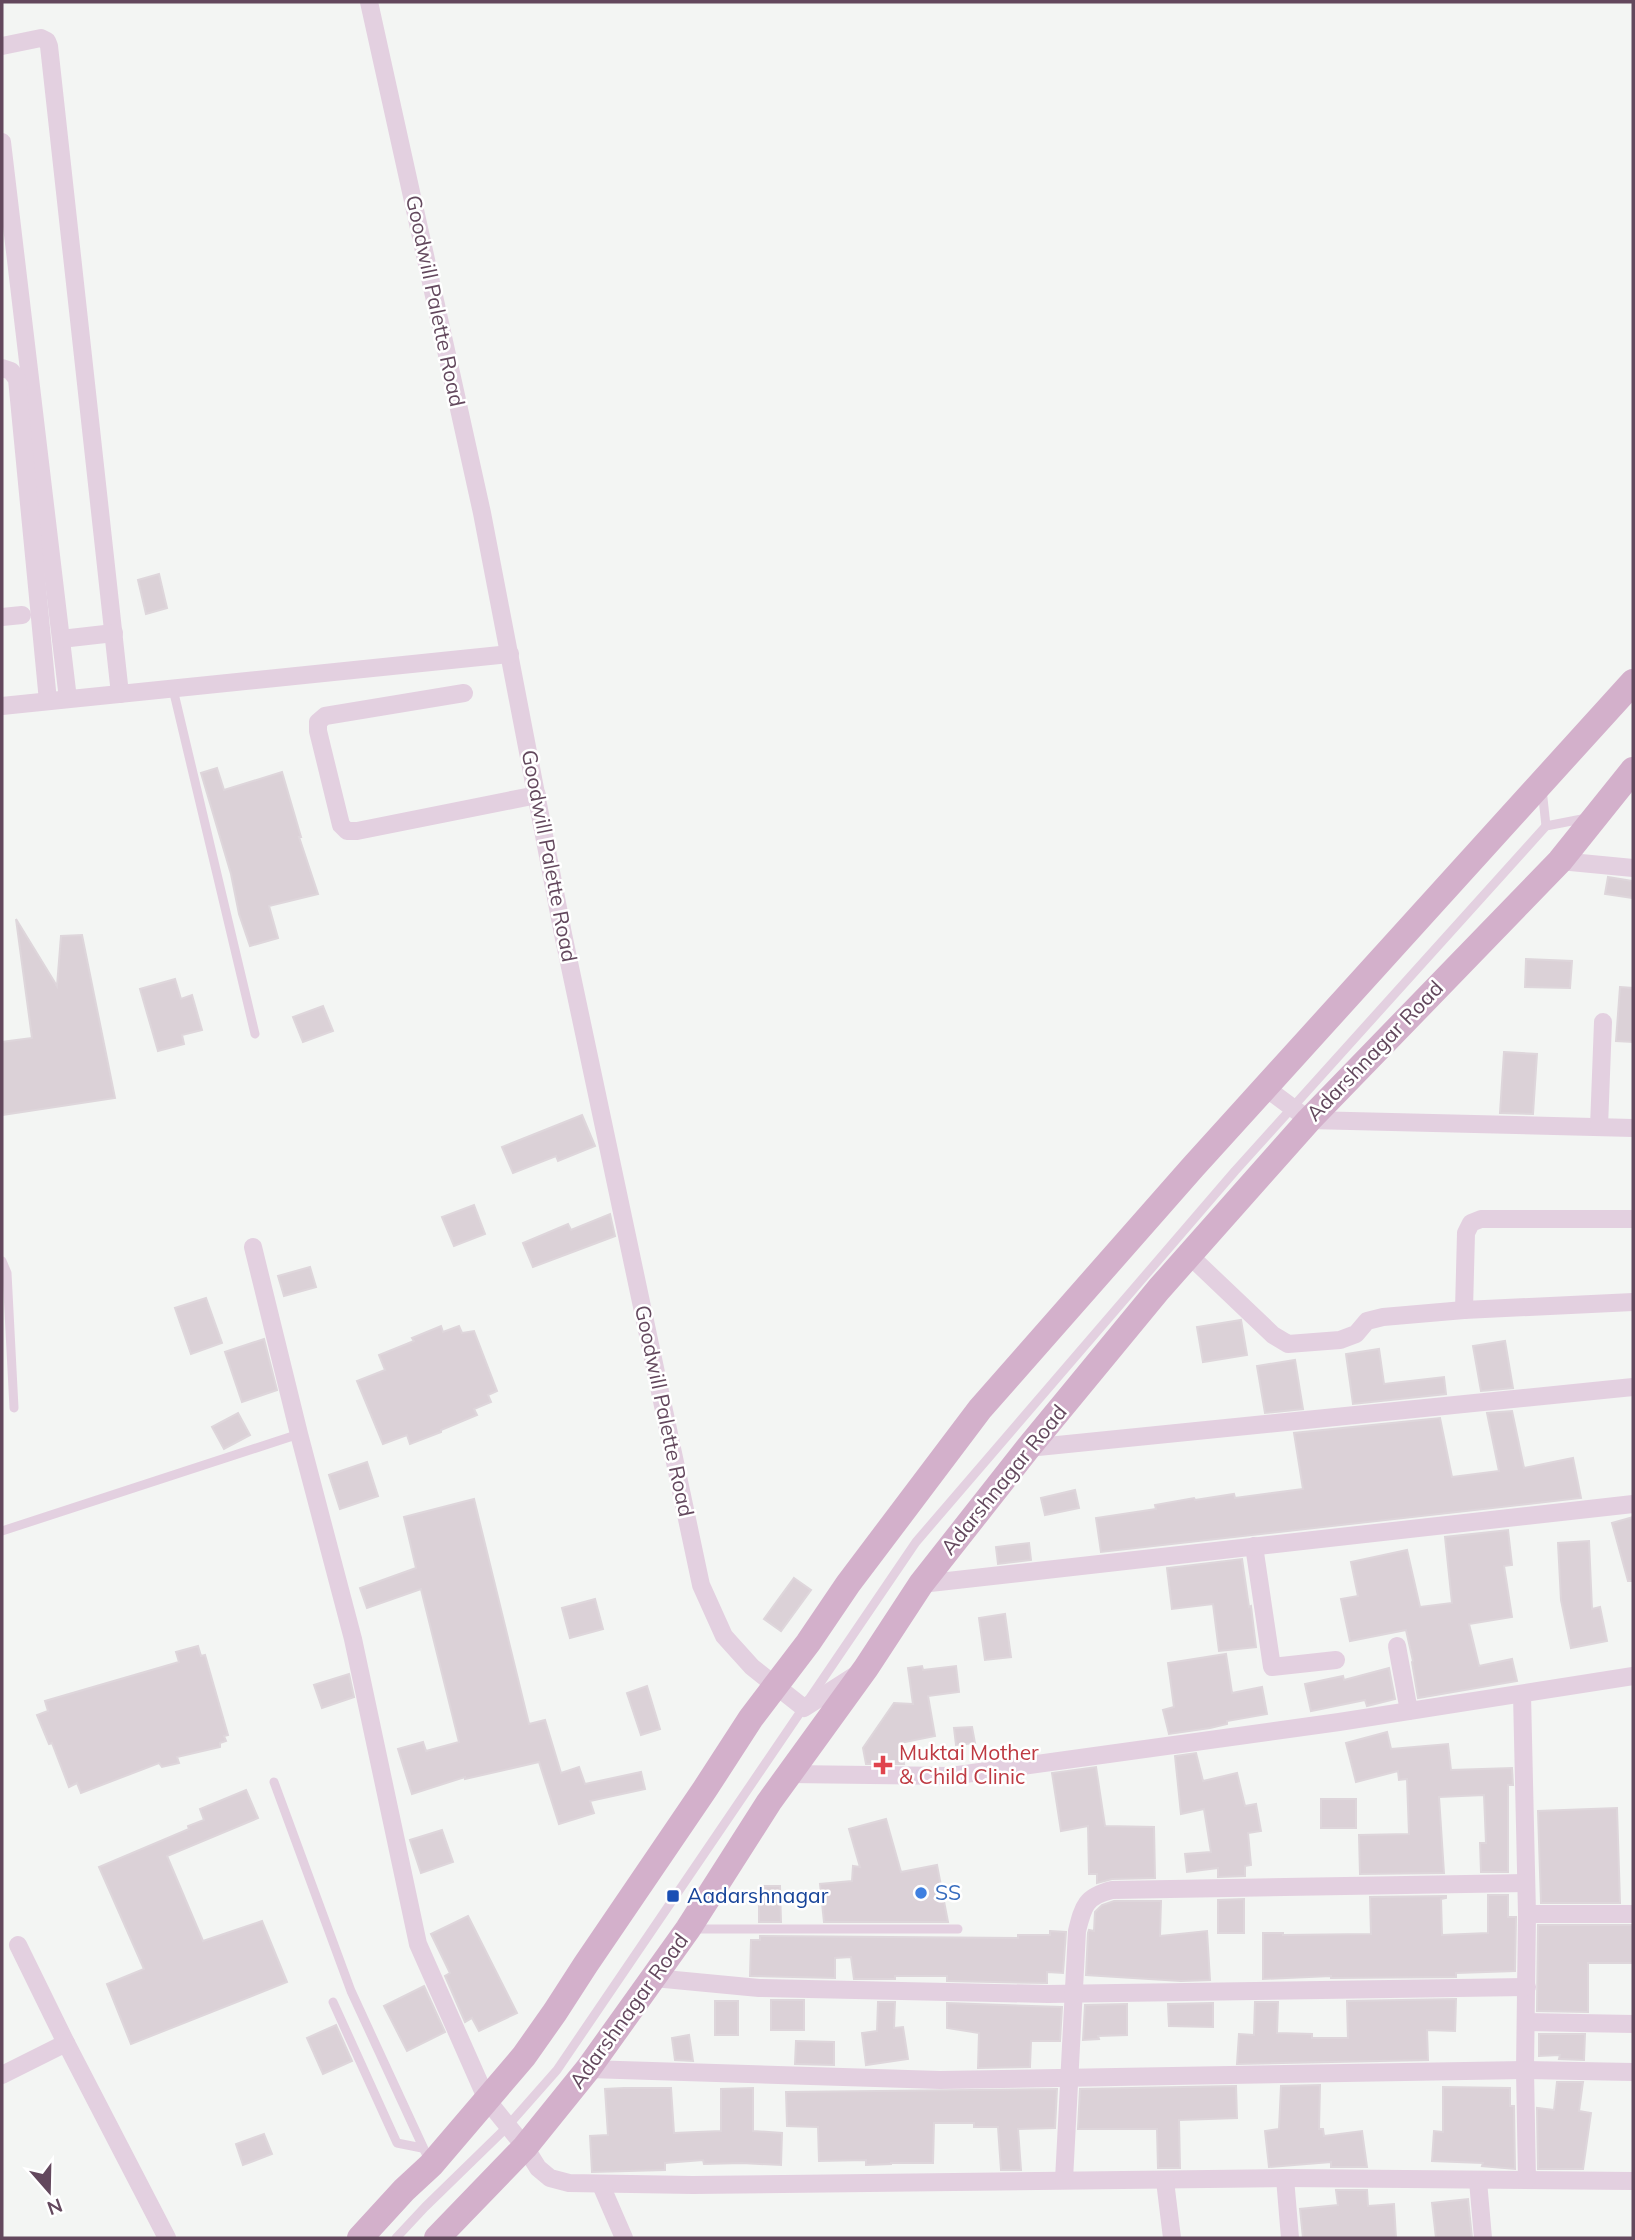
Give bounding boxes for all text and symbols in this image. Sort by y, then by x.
street label: Goodwill Palette Road [401,193,471,409]
street label: Goodwill Palette Road [517,748,583,964]
street label: Adarshnagar Road [1300,975,1448,1126]
street label: Goodwill Palette Road [630,1303,700,1519]
street label: Adarshnagar Road [935,1399,1072,1560]
place label: Muktai Mother & Child Clinic [899,1739,1039,1789]
marker: Muktai Mother & Child Clinic [873,1755,893,1775]
place label: SS [935,1879,961,1905]
place label: Aadarshnagar [687,1882,829,1908]
marker: SS [913,1885,929,1901]
marker: Aadarshnagar [665,1888,681,1904]
street label: Adarshnagar Road [563,1928,693,2093]
north arrow [14,2156,84,2226]
text: N [44,2193,66,2221]

